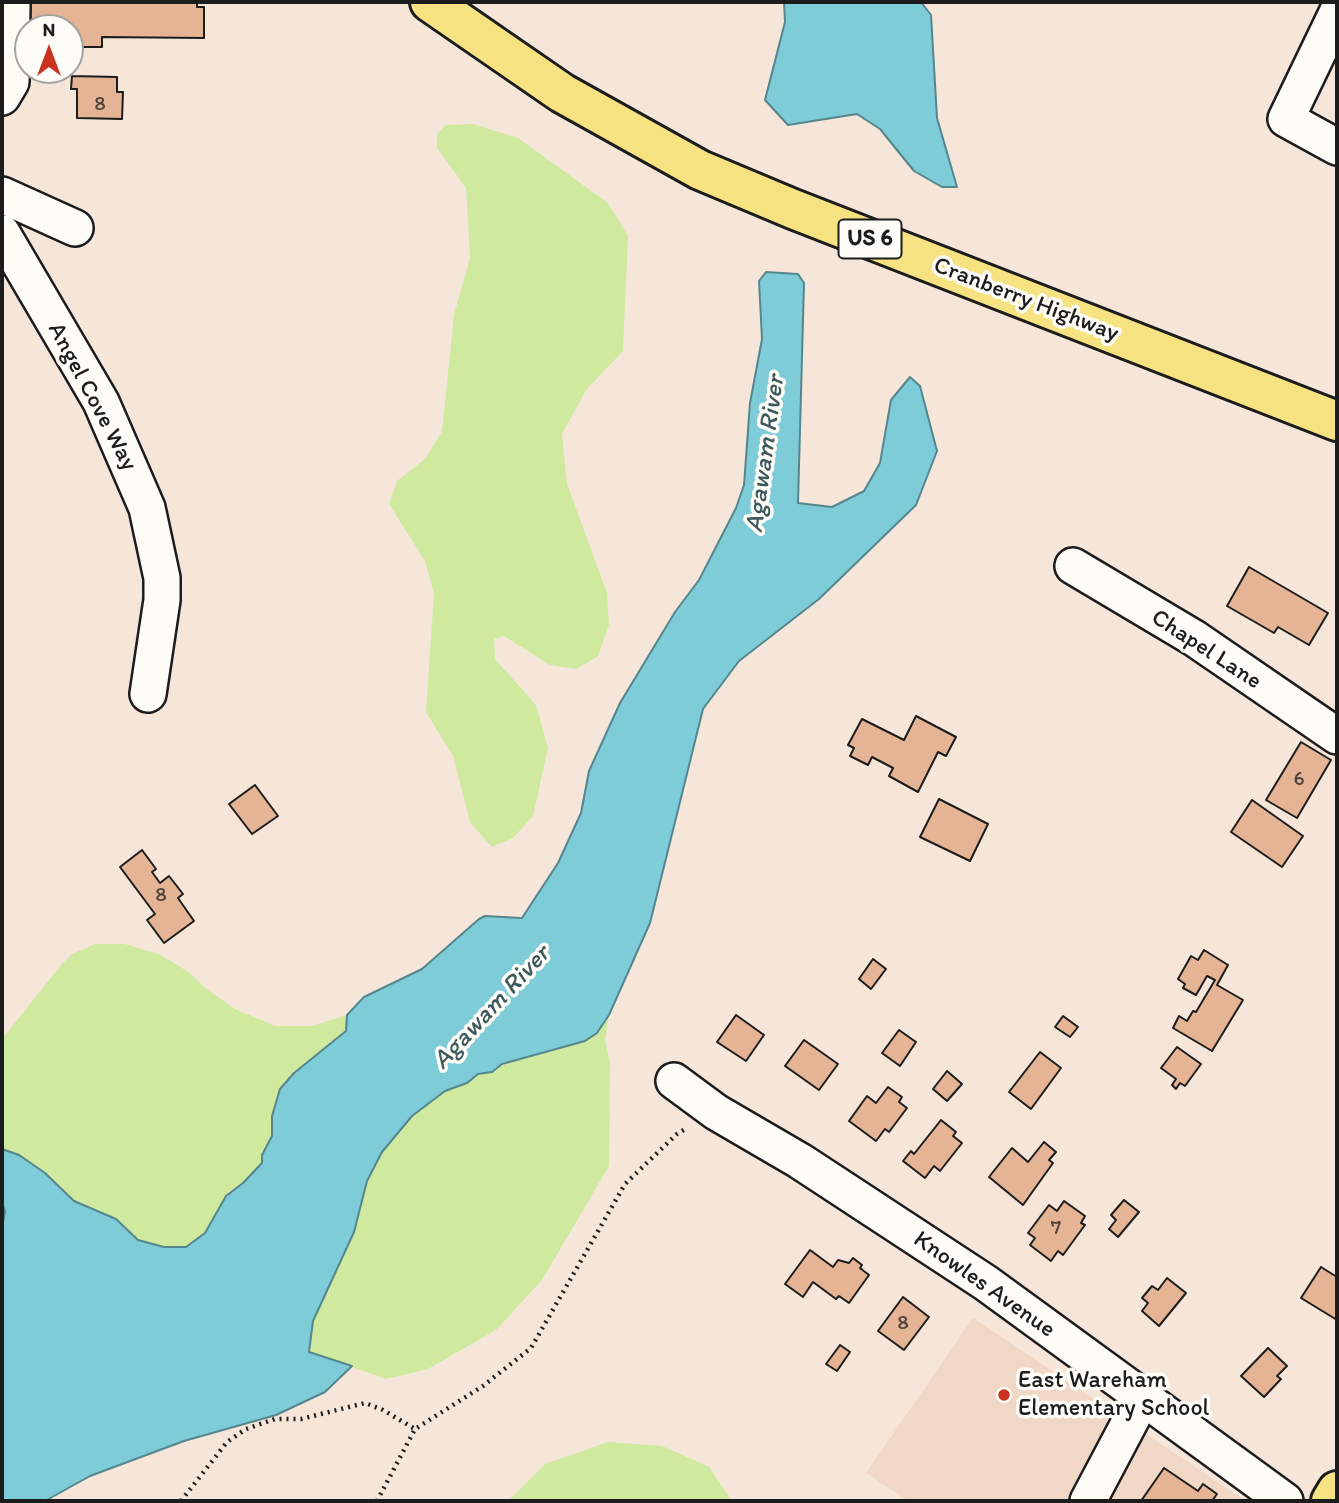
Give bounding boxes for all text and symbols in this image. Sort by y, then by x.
north arrow [14,14,84,84]
text: N [43,18,55,41]
house number: 8 [94,92,106,118]
road number: US 6 [838,220,902,258]
street label: Cranberry Highway [929,251,1123,349]
street label: Angel Cove Way [41,318,143,476]
water label: Agawam River [740,373,792,535]
street label: Chapel Lane [1145,604,1267,696]
house number: 6 [1293,767,1305,793]
house number: 8 [155,883,167,909]
water label: Agawam River [427,939,557,1077]
house number: 7 [1051,1216,1061,1242]
street label: Knowles Avenue [908,1225,1060,1345]
house number: 8 [897,1311,909,1337]
place label: East Wareham Elementary School [1018,1367,1209,1423]
marker: East Wareham Elementary School [996,1387,1012,1403]

